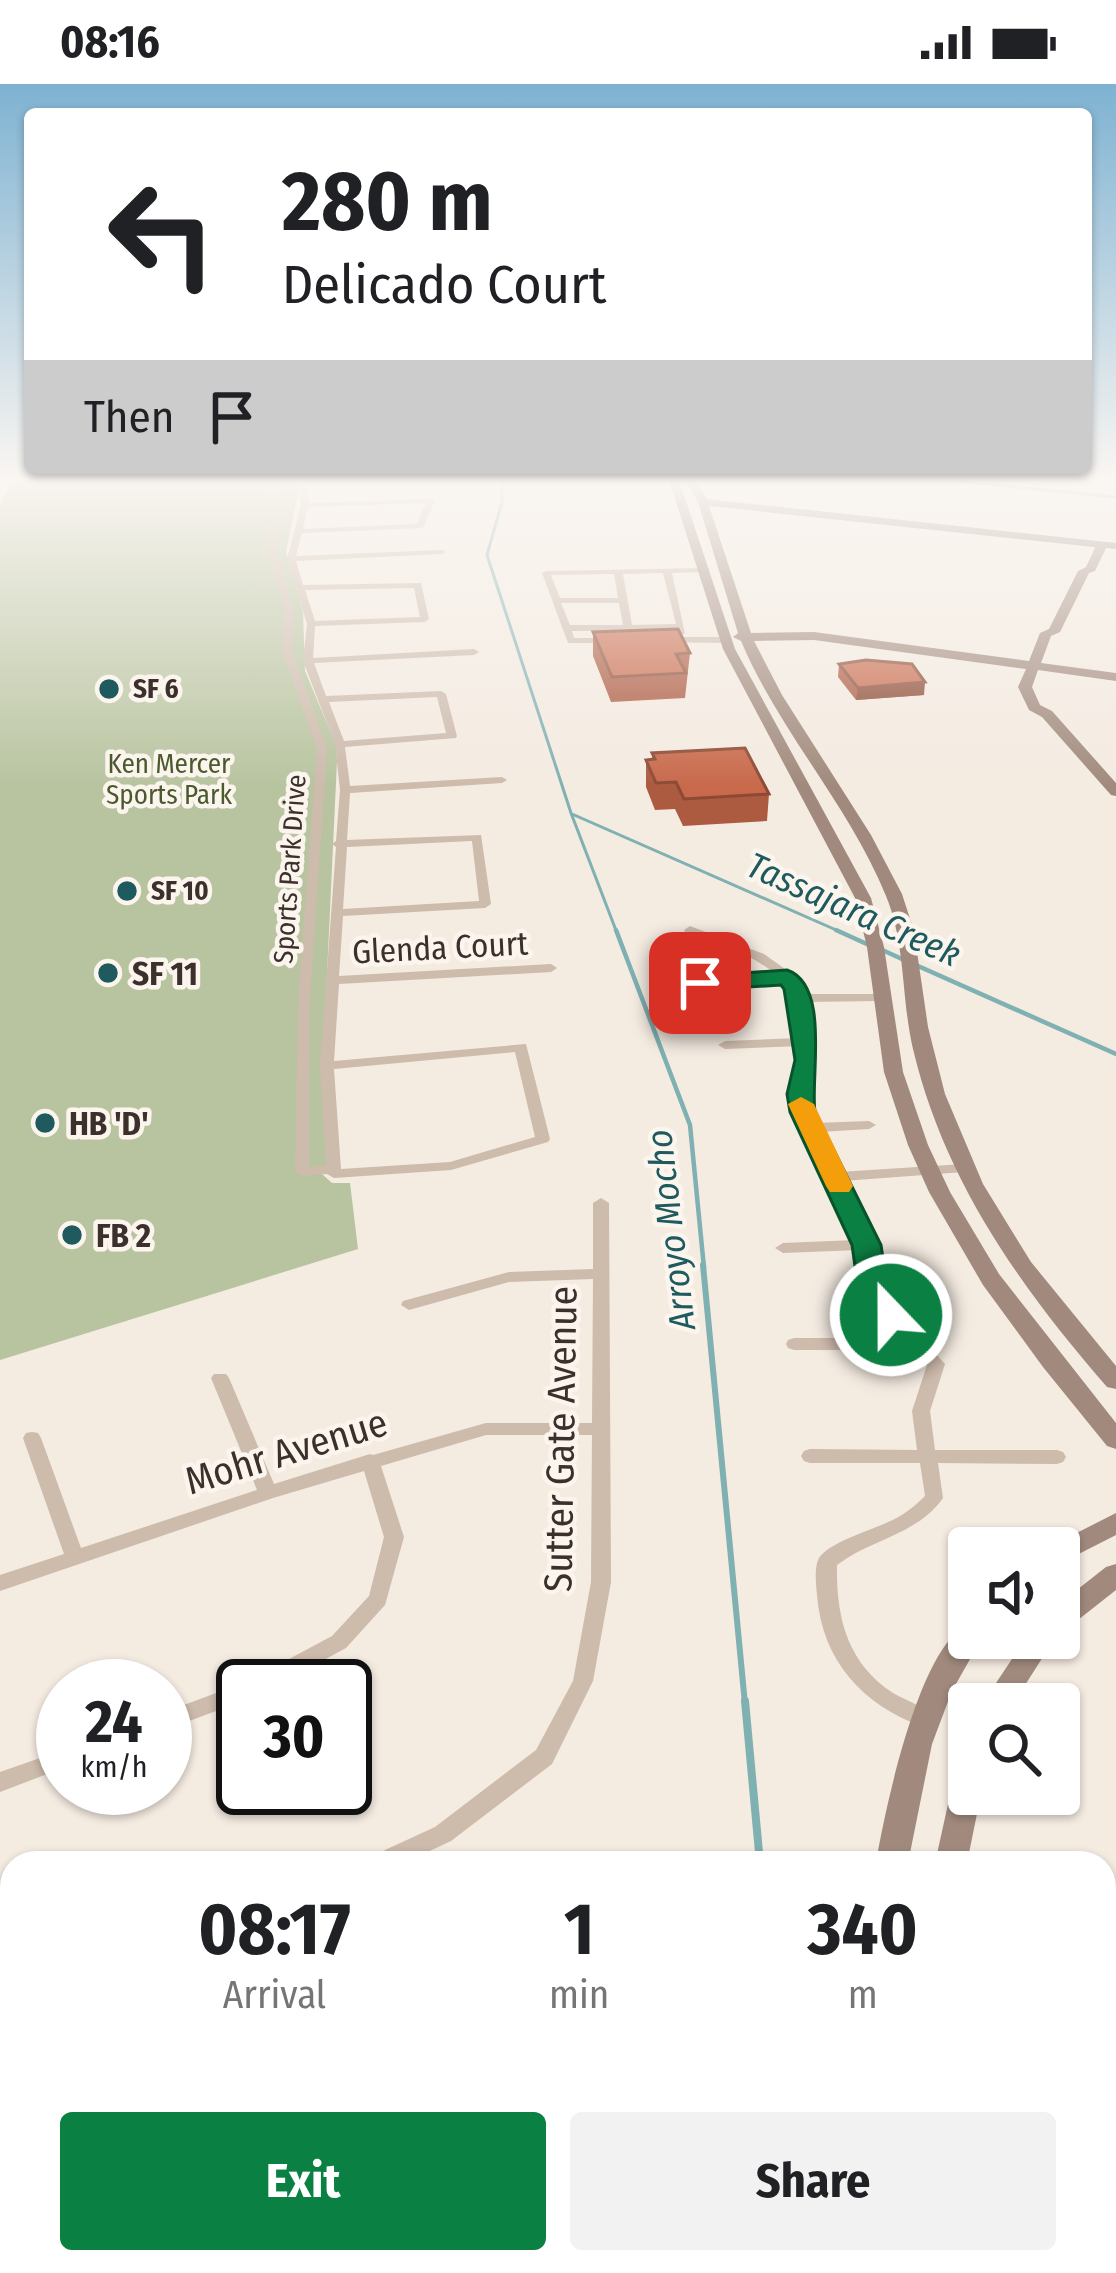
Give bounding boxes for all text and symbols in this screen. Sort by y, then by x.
text: 08:16 [60,15,160,69]
text: 280 m [282,151,493,252]
icon: left [84,156,240,312]
text: Delicado Court [282,253,607,317]
icon: arrive [199,384,265,450]
text: Then [84,390,175,444]
place label: SF 6 [133,673,179,705]
marker: SF 6 [96,676,122,702]
park label: Ken Mercer Sports Park [106,748,232,811]
street label: Sports Park Drive [267,773,313,965]
water label: Tassajara Creek [740,843,967,977]
place label: SF 10 [151,875,209,907]
marker: SF 10 [114,878,140,904]
street label: Glenda Court [351,923,529,973]
pin [649,932,751,1034]
icon: arrive [667,950,733,1016]
place label: SF 11 [132,954,198,994]
marker: SF 11 [95,960,121,986]
place label: HB 'D' [69,1104,149,1144]
marker: HB 'D' [32,1110,58,1136]
water label: Arroyo Mocho [637,1127,705,1335]
place label: FB 2 [96,1216,151,1256]
marker: FB 2 [59,1222,85,1248]
position arrow [828,1252,954,1378]
street label: Sutter Gate Avenue [535,1286,587,1592]
street label: Mohr Avenue [180,1399,393,1504]
map controls [948,1527,1080,1815]
button: sound [948,1527,1080,1659]
speed limit sign: 30 [216,1659,372,1815]
button: search [948,1683,1080,1815]
text: 24 [85,1686,143,1758]
text: km/h [81,1749,147,1785]
text: 08:17 [198,1887,351,1973]
text: 1 [564,1887,594,1973]
text: 340 [808,1887,918,1973]
text: Arrival [223,1972,326,2018]
text: min [549,1972,609,2018]
text: m [848,1972,878,2018]
button: Exit [60,2112,546,2250]
button: Share [570,2112,1056,2250]

